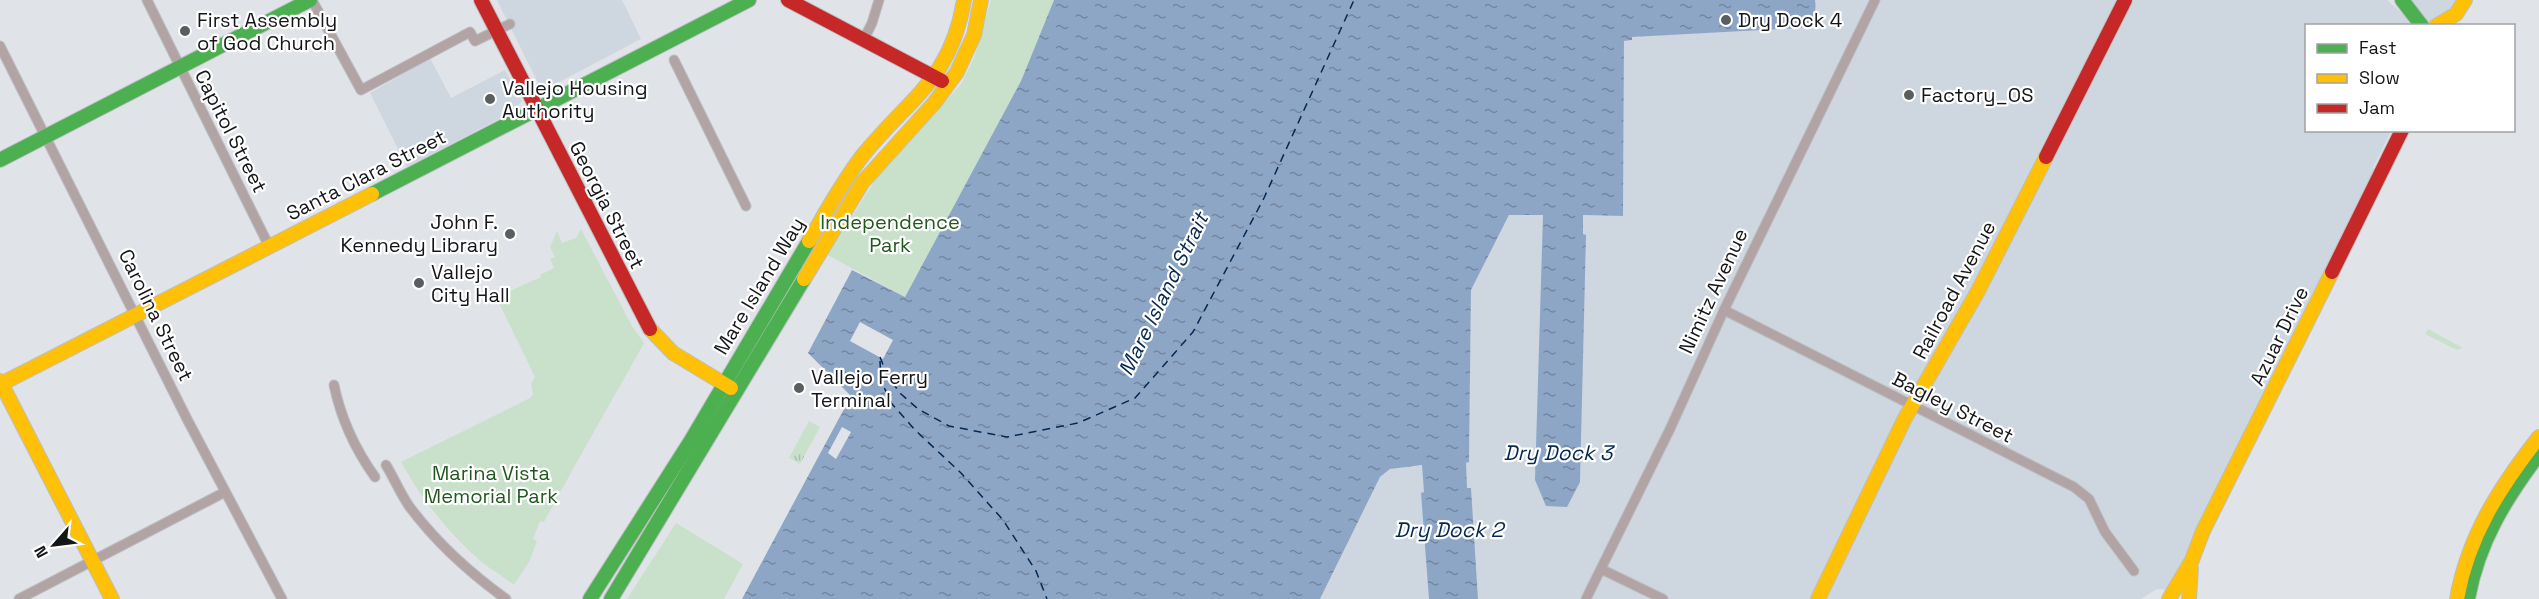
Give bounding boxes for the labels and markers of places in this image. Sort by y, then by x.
place label: First Assembly of God Church [197,7,337,56]
place label: Dry Dock 4 [1738,7,1842,33]
marker: Dry Dock 4 [1719,13,1733,27]
marker: First Assembly of God Church [178,24,192,38]
place label: Vallejo Housing Authority [502,75,648,124]
place label: Factory_OS [1921,82,2033,108]
marker: Factory_OS [1902,88,1916,102]
marker: Vallejo Housing Authority [483,92,497,106]
place label: John F. Kennedy Library [341,209,498,258]
marker: John F. Kennedy Library [503,227,517,241]
place label: Vallejo City Hall [431,259,510,308]
marker: Vallejo City Hall [412,276,426,290]
place label: Vallejo Ferry Terminal [811,364,928,413]
marker: Vallejo Ferry Terminal [792,381,806,395]

